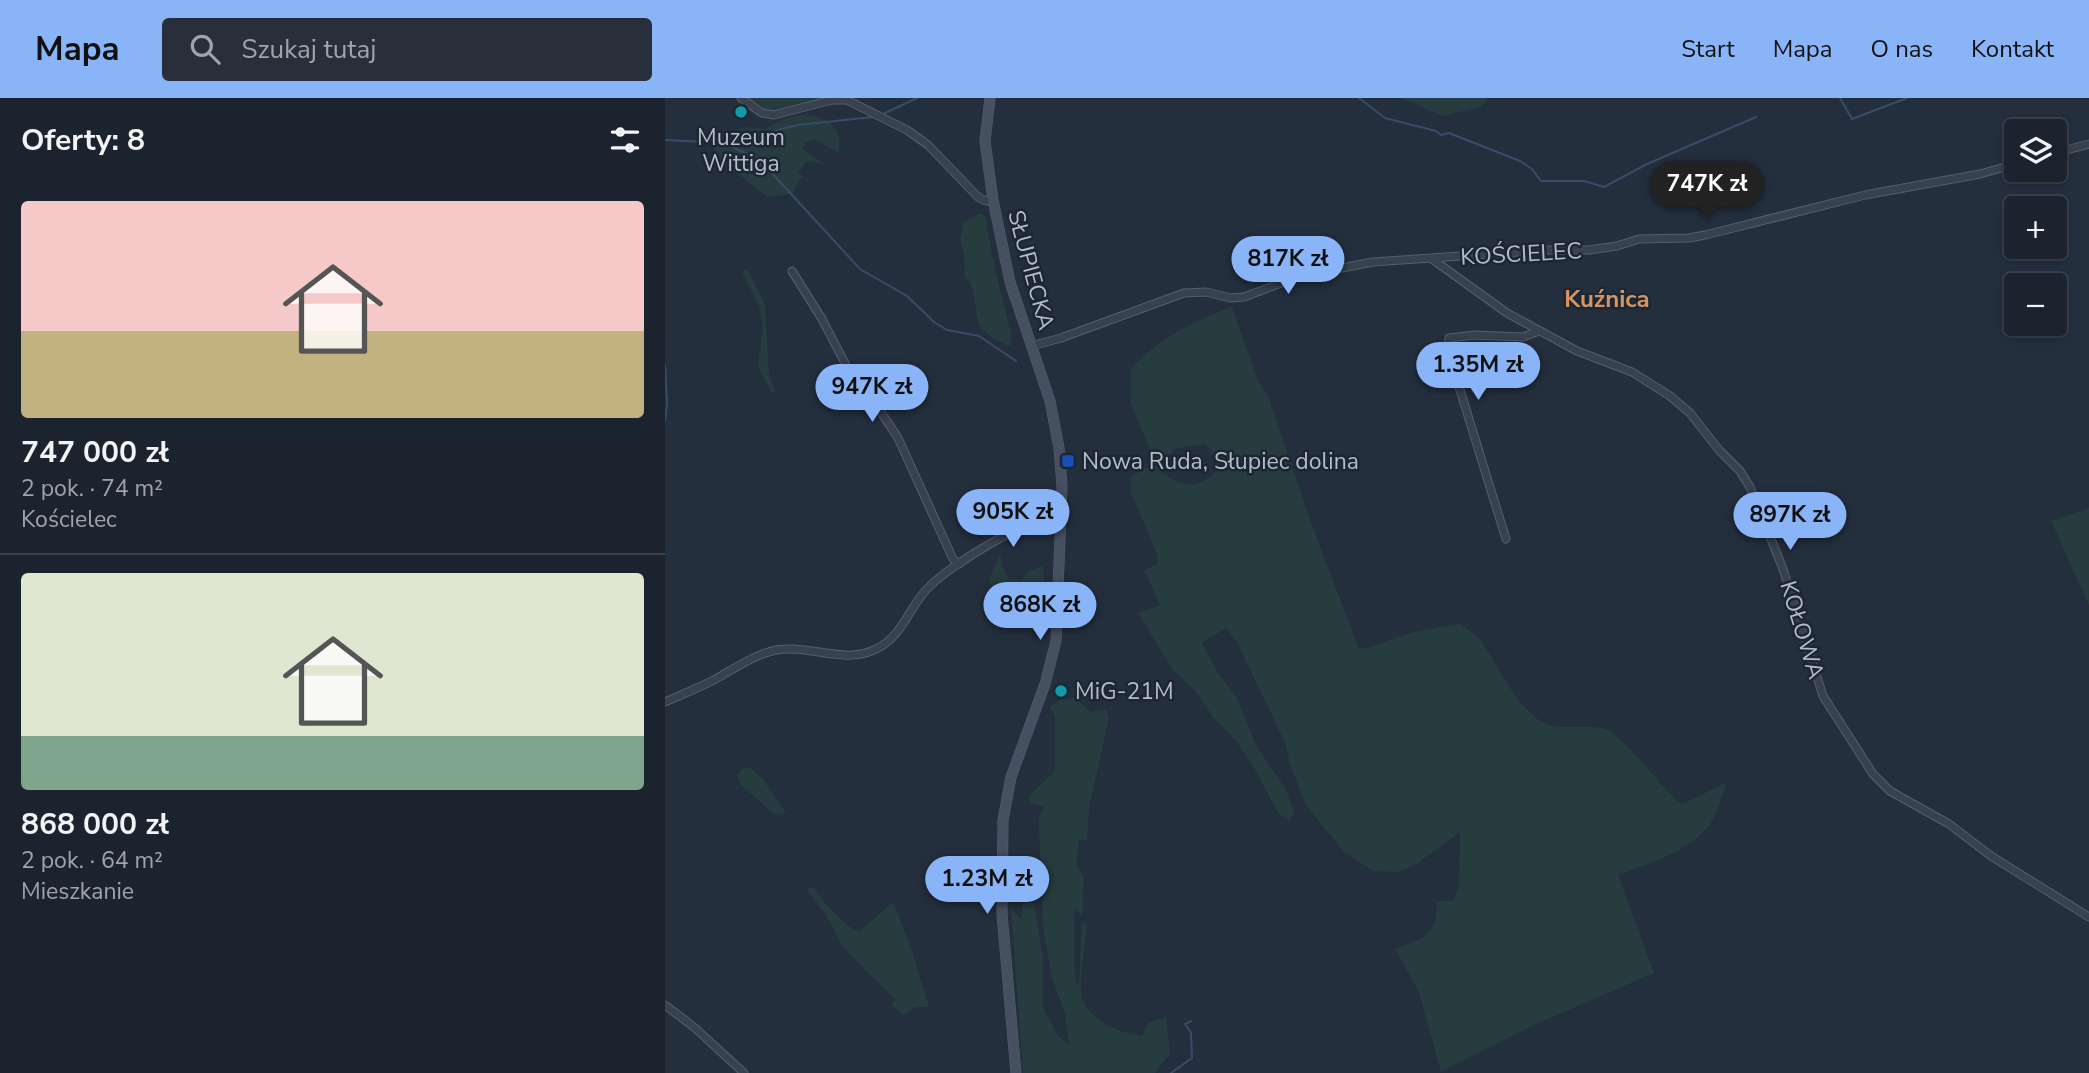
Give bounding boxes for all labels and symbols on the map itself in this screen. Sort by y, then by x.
marker: Muzeum Wittiga [733,104,749,120]
place label: Muzeum Wittiga [697,122,785,179]
pin: 747K zł [1642,162,1772,221]
street label: SŁUPIECKA [1000,207,1062,333]
street label: KOŚCIELEC [1459,235,1583,273]
pin: 817K zł [1223,236,1353,296]
district label: Kuźnica [1564,283,1650,315]
pin: 1.35M zł [1406,342,1550,402]
pin: 947K zł [807,364,937,424]
place label: Nowa Ruda, Słupiec dolina [1082,446,1359,477]
marker: Nowa Ruda, Słupiec dolina [1060,453,1076,469]
pin: 905K zł [948,490,1078,549]
pin: 897K zł [1725,492,1855,552]
street label: KOŁOWA [1772,577,1832,683]
pin: 868K zł [975,582,1105,642]
place label: MiG-21M [1075,676,1174,707]
marker: MiG-21M [1053,683,1069,699]
pin: 1.23M zł [915,856,1059,916]

